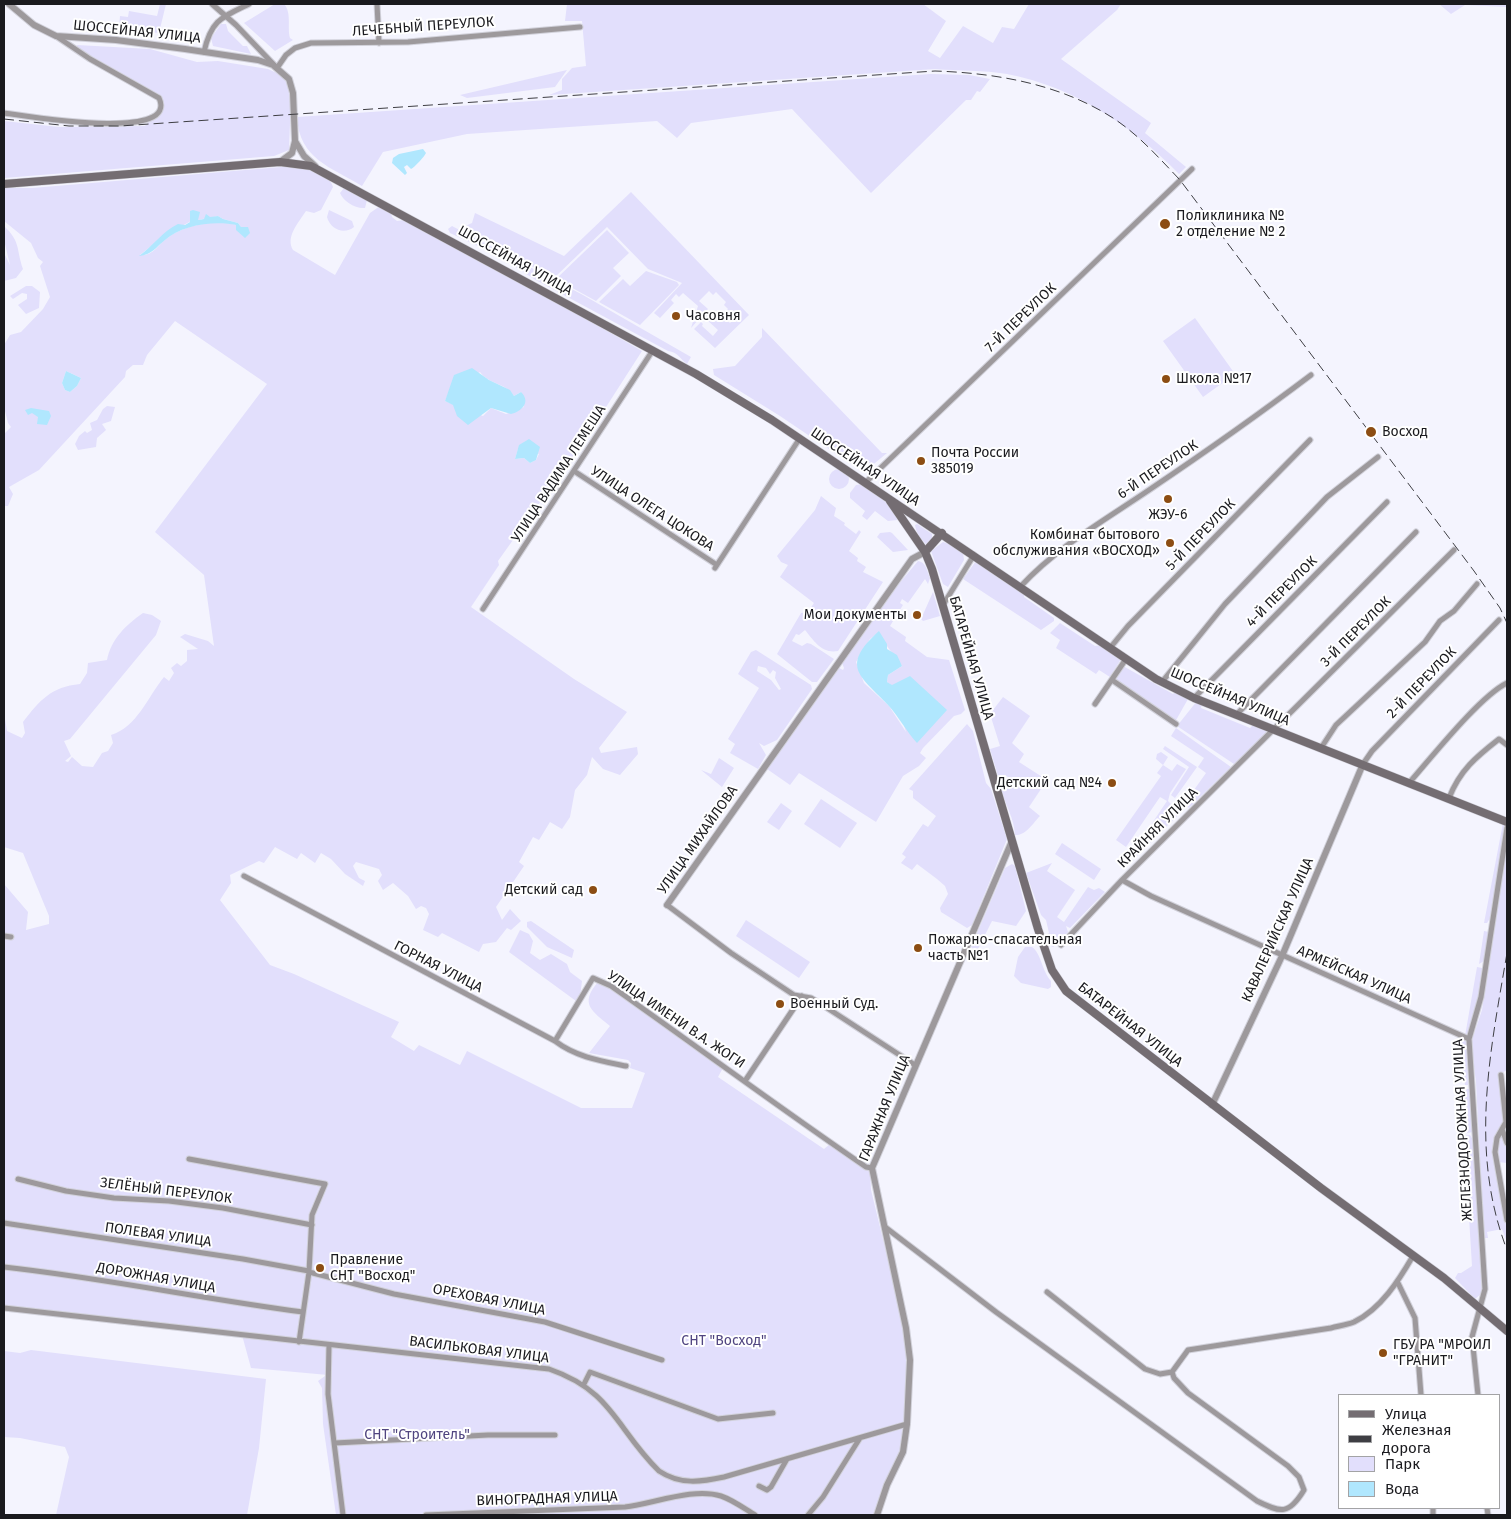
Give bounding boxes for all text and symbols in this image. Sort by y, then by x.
street label: ЛЕЧЕБНЫЙ ПЕРЕУЛОК [352,14,494,40]
street label: ШОССЕЙНАЯ УЛИЦА [72,17,202,47]
place label: Поликлиника № 2 отделение № 2 [1176,208,1285,240]
marker: Поликлиника № 2 отделение № 2 [1158,217,1172,231]
street label: ШОССЕЙНАЯ УЛИЦА [455,223,575,299]
street label: 7-Й ПЕРЕУЛОК [982,280,1060,356]
place label: Часовня [686,308,741,324]
marker: Часовня [670,310,682,322]
place label: Школа №17 [1176,371,1252,387]
marker: Школа №17 [1160,373,1172,385]
street label: УЛИЦА ВАДИМА ЛЕМЕША [508,402,610,546]
street label: ШОССЕЙНАЯ УЛИЦА [807,424,923,510]
place label: Восход [1382,424,1428,440]
marker: Восход [1364,425,1378,439]
street label: 6-Й ПЕРЕУЛОК [1115,437,1201,503]
place label: Почта России 385019 [931,445,1019,478]
marker: Почта России 385019 [915,455,927,467]
street label: УЛИЦА ОЛЕГА ЦОКОВА [587,463,717,555]
marker: ЖЭУ-6 [1162,493,1174,505]
street label: 5-Й ПЕРЕУЛОК [1163,496,1239,574]
place label: ЖЭУ-6 [1149,507,1187,523]
place label: Комбинат бытового обслуживания «ВОСХОД» [993,527,1160,560]
marker: Комбинат бытового обслуживания «ВОСХОД» [1164,537,1176,549]
street label: 4-Й ПЕРЕУЛОК [1243,553,1321,631]
street label: 3-Й ПЕРЕУЛОК [1317,593,1395,671]
street label: БАТАРЕЙНАЯ УЛИЦА [945,594,997,722]
place label: Мои документы [804,607,907,623]
marker: Мои документы [911,609,923,621]
street label: 2-Й ПЕРЕУЛОК [1384,644,1460,722]
street label: ШОССЕЙНАЯ УЛИЦА [1168,664,1292,730]
place label: Детский сад №4 [997,775,1102,791]
marker: Детский сад №4 [1106,777,1118,789]
street label: УЛИЦА МИХАЙЛОВА [654,783,742,897]
street label: КРАЙНЯЯ УЛИЦА [1114,784,1202,872]
street label: КАВАЛЕРИЙСКАЯ УЛИЦА [1239,855,1317,1005]
place label: Детский сад [505,882,583,898]
marker: Детский сад [587,884,599,896]
place label: Пожарно-спасательная часть №1 [928,932,1082,964]
street label: ГОРНАЯ УЛИЦА [391,937,485,997]
marker: Пожарно-спасательная часть №1 [912,942,924,954]
street label: АРМЕЙСКАЯ УЛИЦА [1294,942,1414,1008]
street label: УЛИЦА ИМЕНИ В.А. ЖОГИ [604,968,748,1072]
street label: БАТАРЕЙНАЯ УЛИЦА [1074,979,1186,1071]
place label: Военный Суд. [790,996,878,1012]
marker: Военный Суд. [774,998,786,1010]
street label: ЖЕЛЕЗНОДОРОЖНАЯ УЛИЦА [1450,1039,1476,1221]
street label: ГАРАЖНАЯ УЛИЦА [856,1052,914,1164]
street label: ЗЕЛЁНЫЙ ПЕРЕУЛОК [99,1175,233,1207]
street label: ПОЛЕВАЯ УЛИЦА [104,1219,212,1251]
place label: Правление СНТ "Восход" [330,1252,415,1284]
street label: ДОРОЖНАЯ УЛИЦА [95,1259,217,1297]
marker: Правление СНТ "Восход" [314,1262,326,1274]
street label: ОРЕХОВАЯ УЛИЦА [431,1281,547,1319]
street label: ВАСИЛЬКОВАЯ УЛИЦА [408,1333,550,1367]
park label: СНТ "Восход" [681,1333,767,1349]
place label: ГБУ РА "МРОИЛ "ГРАНИТ" [1393,1337,1491,1370]
marker: ГБУ РА "МРОИЛ "ГРАНИТ" [1377,1347,1389,1359]
legend [1338,1394,1501,1509]
text: Улица [1385,1405,1427,1423]
text: Железная дорога [1382,1421,1451,1457]
park label: СНТ "Строитель" [364,1427,470,1443]
text: Парк [1385,1455,1420,1473]
text: Вода [1385,1480,1419,1498]
street label: ВИНОГРАДНАЯ УЛИЦА [476,1488,618,1510]

